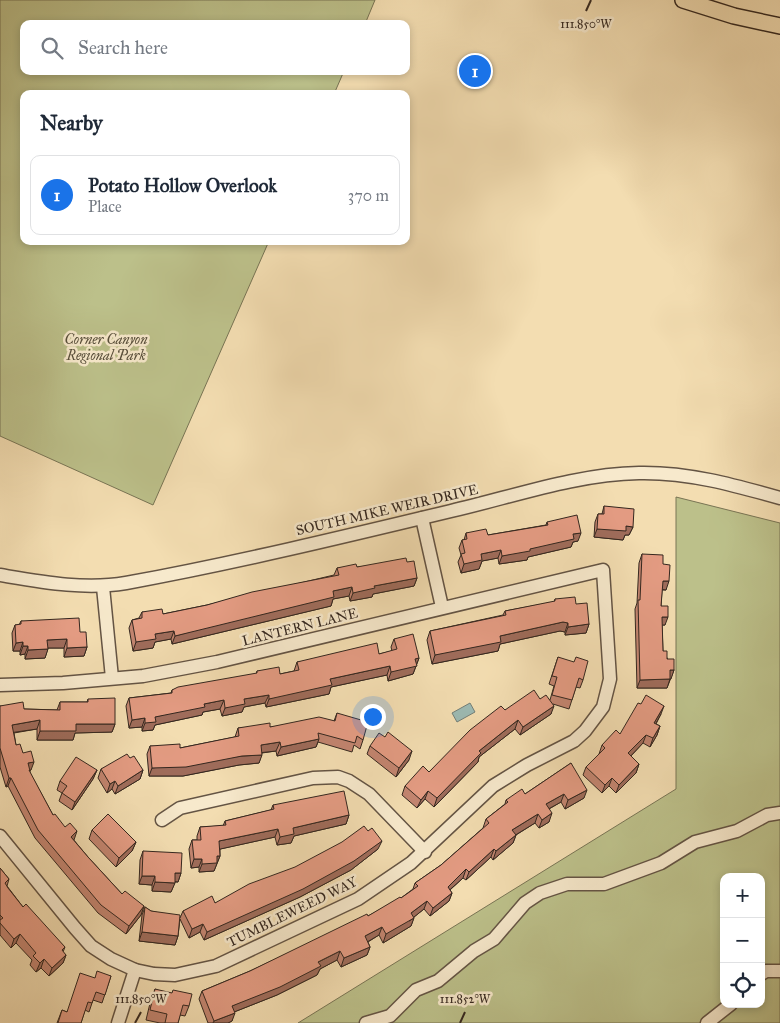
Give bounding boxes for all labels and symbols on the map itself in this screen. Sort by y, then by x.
text: 111.850°W [560,17,612,31]
pin: 1 [459,52,491,90]
park label: Corner Canyon Regional Park [65,331,148,364]
street label: SOUTH MIKE WEIR DRIVE [294,481,480,539]
street label: LANTERN LANE [240,604,360,650]
your location [360,704,386,730]
street label: TUMBLEWEED WAY [224,873,361,951]
text: 111.850°W [115,992,167,1006]
text: 111.852°W [440,992,491,1006]

